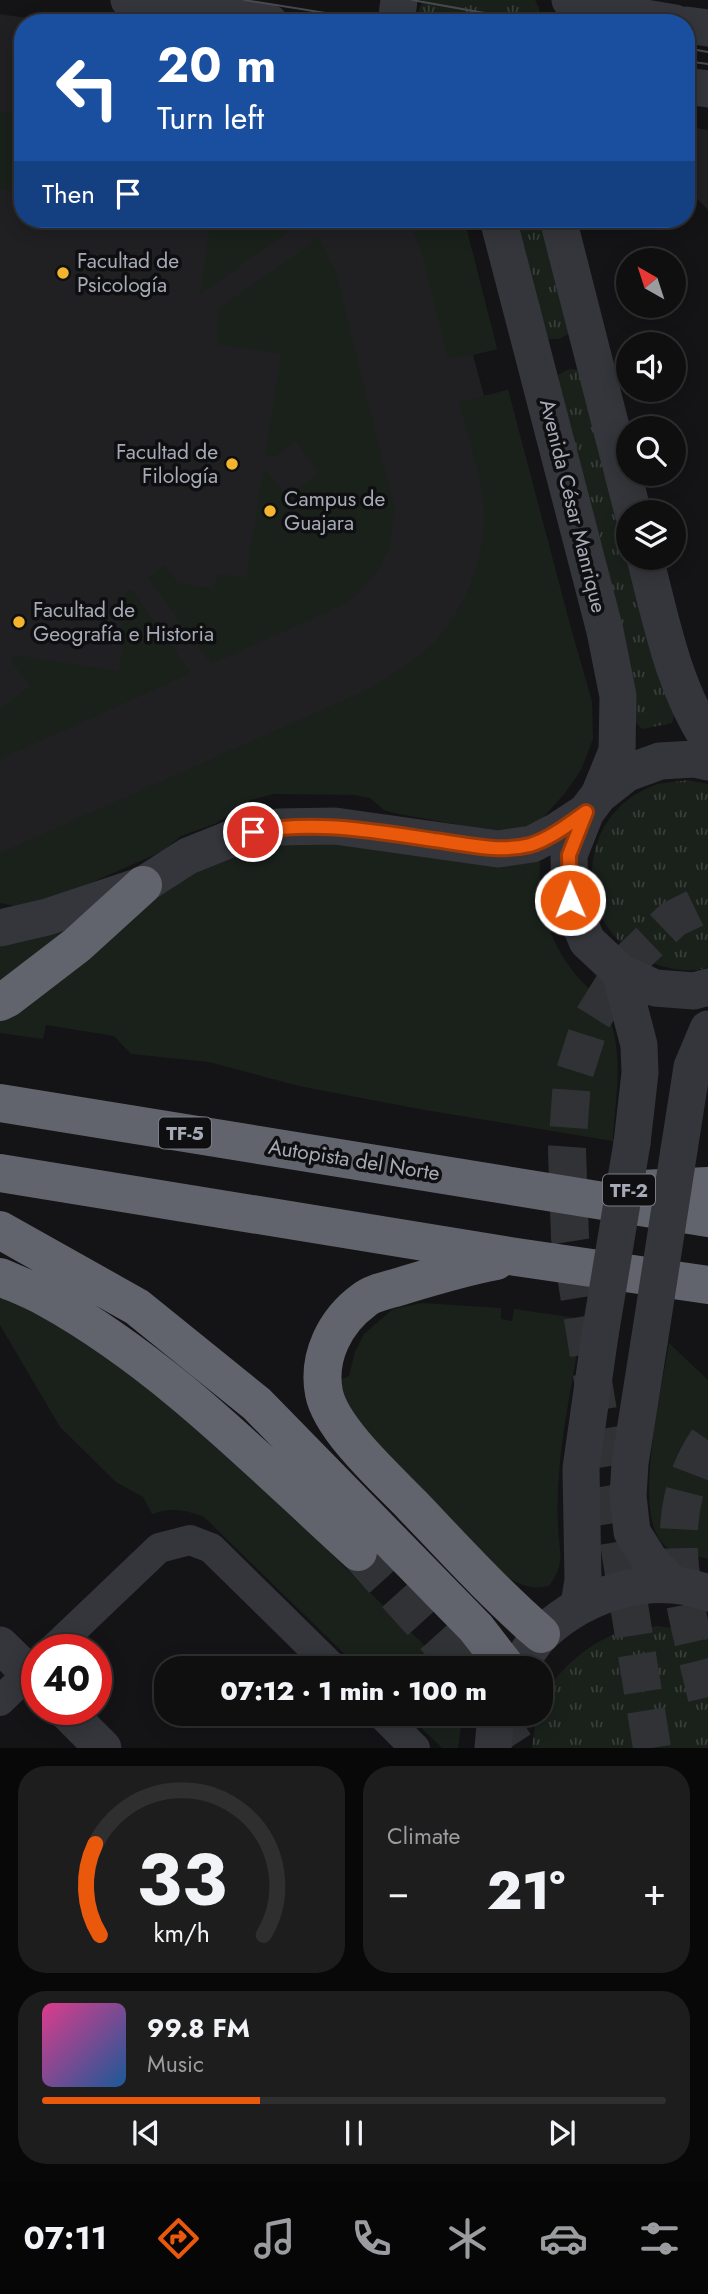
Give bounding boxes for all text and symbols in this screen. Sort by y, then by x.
text: 20 m [157,30,276,100]
icon: left [42,42,133,133]
text: Turn left [157,95,264,141]
text: Then [42,175,95,213]
icon: arrive [109,175,147,213]
place label: Facultad de Psicología [77,246,179,300]
north arrow [616,248,686,318]
map controls [616,248,686,570]
marker: Facultad de Psicología [55,265,71,281]
button: sound [616,332,686,402]
street label: Avenida César Manrique [532,396,614,616]
button: search [616,416,686,486]
place label: Facultad de Filología [116,437,218,491]
marker: Facultad de Filología [224,456,240,472]
place label: Campus de Guajara [284,484,386,538]
button: layers [616,500,686,570]
marker: Campus de Guajara [262,503,278,519]
place label: Facultad de Geografía e Historia [33,595,214,649]
marker: Facultad de Geografía e Historia [11,614,27,630]
pin [223,802,283,862]
icon: arrive [234,813,272,851]
position arrow [533,863,607,937]
road number: TF-5 [159,1118,211,1148]
street label: Autopista del Norte [266,1132,442,1188]
road number: TF-2 [603,1174,655,1206]
speed limit sign: 40 [21,1634,112,1725]
text: 07:12 · 1 min · 100 m [220,1672,487,1710]
text: Climate [387,1819,460,1853]
text: 33 [136,1828,227,1933]
text: 21° [487,1853,565,1929]
text: − [387,1864,409,1919]
text: + [643,1864,666,1919]
text: km/h [153,1915,210,1951]
text: 99.8 FM [147,2009,250,2047]
text: Music [147,2047,204,2081]
icon: previous [127,2114,165,2152]
icon: pause [335,2114,373,2152]
icon: next [543,2114,581,2152]
icon: directions [154,2214,203,2263]
icon: music [250,2214,299,2263]
icon: phone [347,2214,396,2263]
icon: climate [443,2214,492,2263]
icon: car [539,2214,588,2263]
icon: filters [635,2214,684,2263]
text: 07:11 [24,2215,107,2261]

